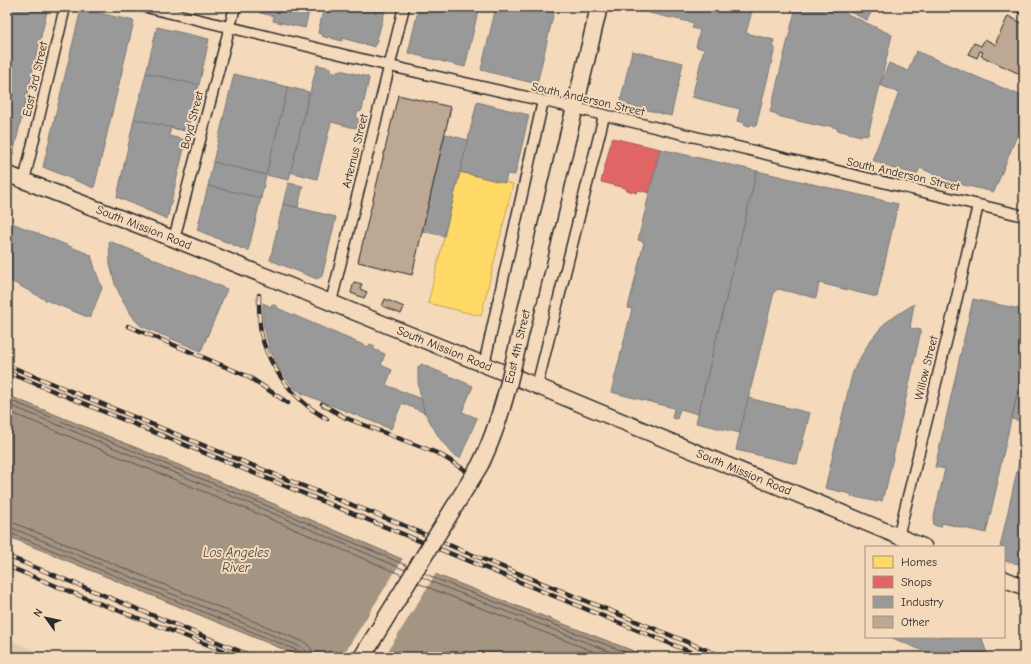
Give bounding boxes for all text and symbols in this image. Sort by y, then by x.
street label: East 3rd Street [20,39,51,118]
street label: South Anderson Street [530,79,647,119]
street label: Boyd Street [178,89,207,150]
street label: Artemus Street [339,112,371,190]
street label: South Anderson Street [845,154,962,194]
street label: South Mission Road [94,202,194,252]
street label: East 4th Street [502,307,533,385]
street label: South Mission Road [395,323,494,374]
street label: Willow Street [911,334,941,402]
street label: South Mission Road [694,446,794,498]
water label: Los Angeles River [203,545,270,575]
legend [865,546,1005,638]
text: Homes [901,555,937,569]
text: Shops [901,575,932,589]
text: Industry [901,595,944,609]
north arrow [26,598,66,638]
text: N [31,606,45,619]
text: Other [901,615,930,629]

